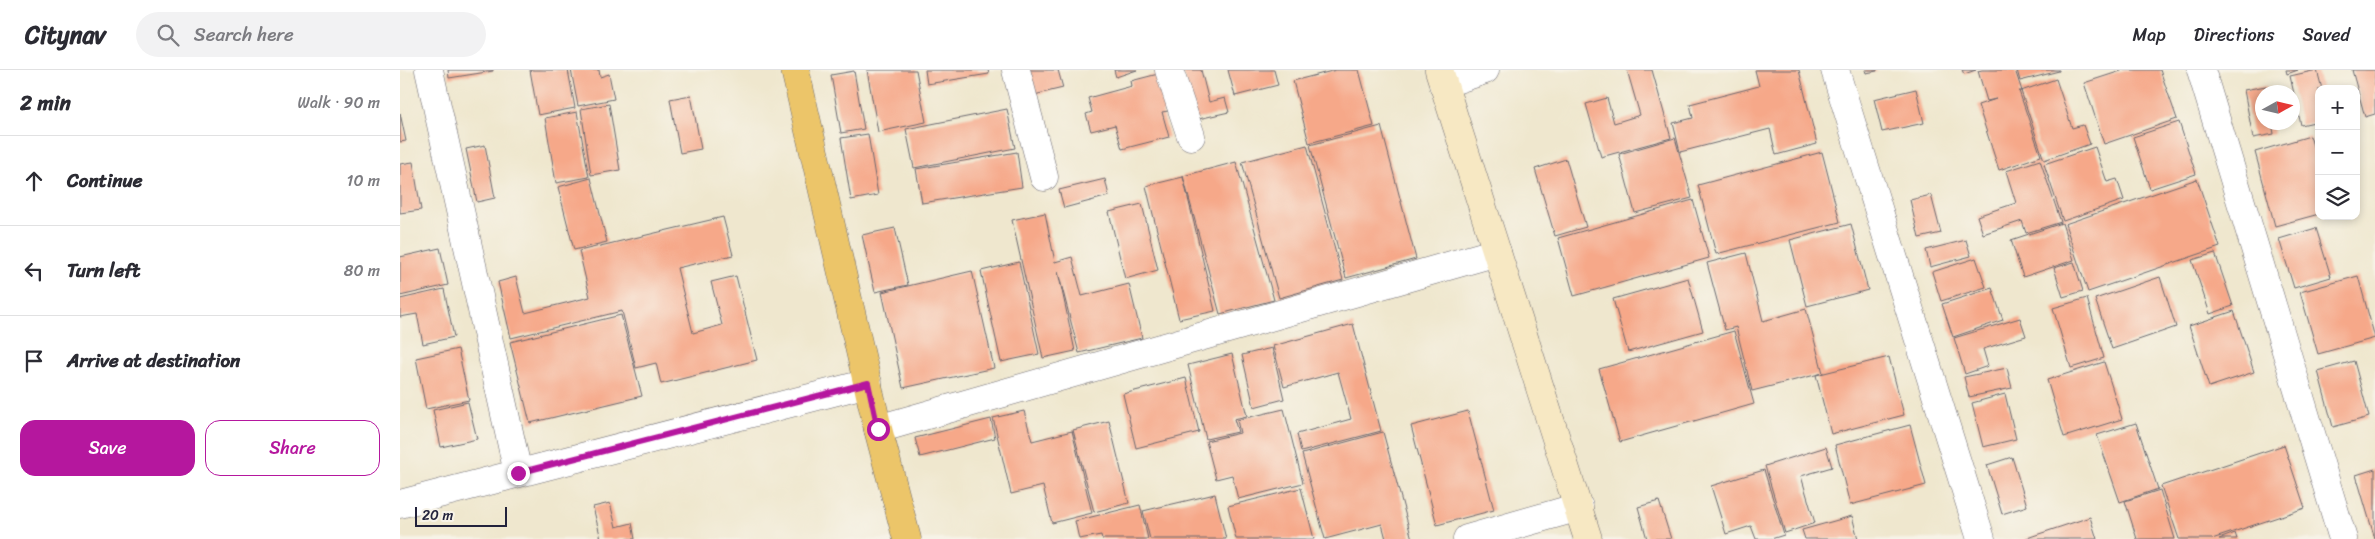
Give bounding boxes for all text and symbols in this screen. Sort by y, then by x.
search box [136,12,486,57]
text: Citynav [25,14,106,56]
text: Search here [194,18,294,51]
text: Map [2133,19,2166,51]
text: Directions [2194,19,2275,51]
text: Saved [2303,19,2350,51]
icon: search [154,21,182,49]
text: 2 min [20,84,71,122]
north arrow [2255,85,2300,130]
map controls [2315,85,2360,220]
button: + [2315,85,2360,130]
text: Walk · 90 m [298,88,380,117]
button: − [2315,130,2360,175]
text: Continue [67,164,143,197]
text: 10 m [347,166,380,195]
icon: ahead [20,167,48,195]
button: layers [2315,175,2360,220]
text: Turn left [67,254,140,287]
text: 80 m [344,256,380,285]
icon: left [20,257,48,285]
text: Arrive at destination [67,344,240,377]
icon: arrive [20,347,48,375]
route start [867,418,890,441]
button: Save [20,420,195,476]
button: Share [205,420,380,476]
route end [507,462,530,485]
text: 20 m [422,503,453,528]
scale bar [415,504,508,527]

